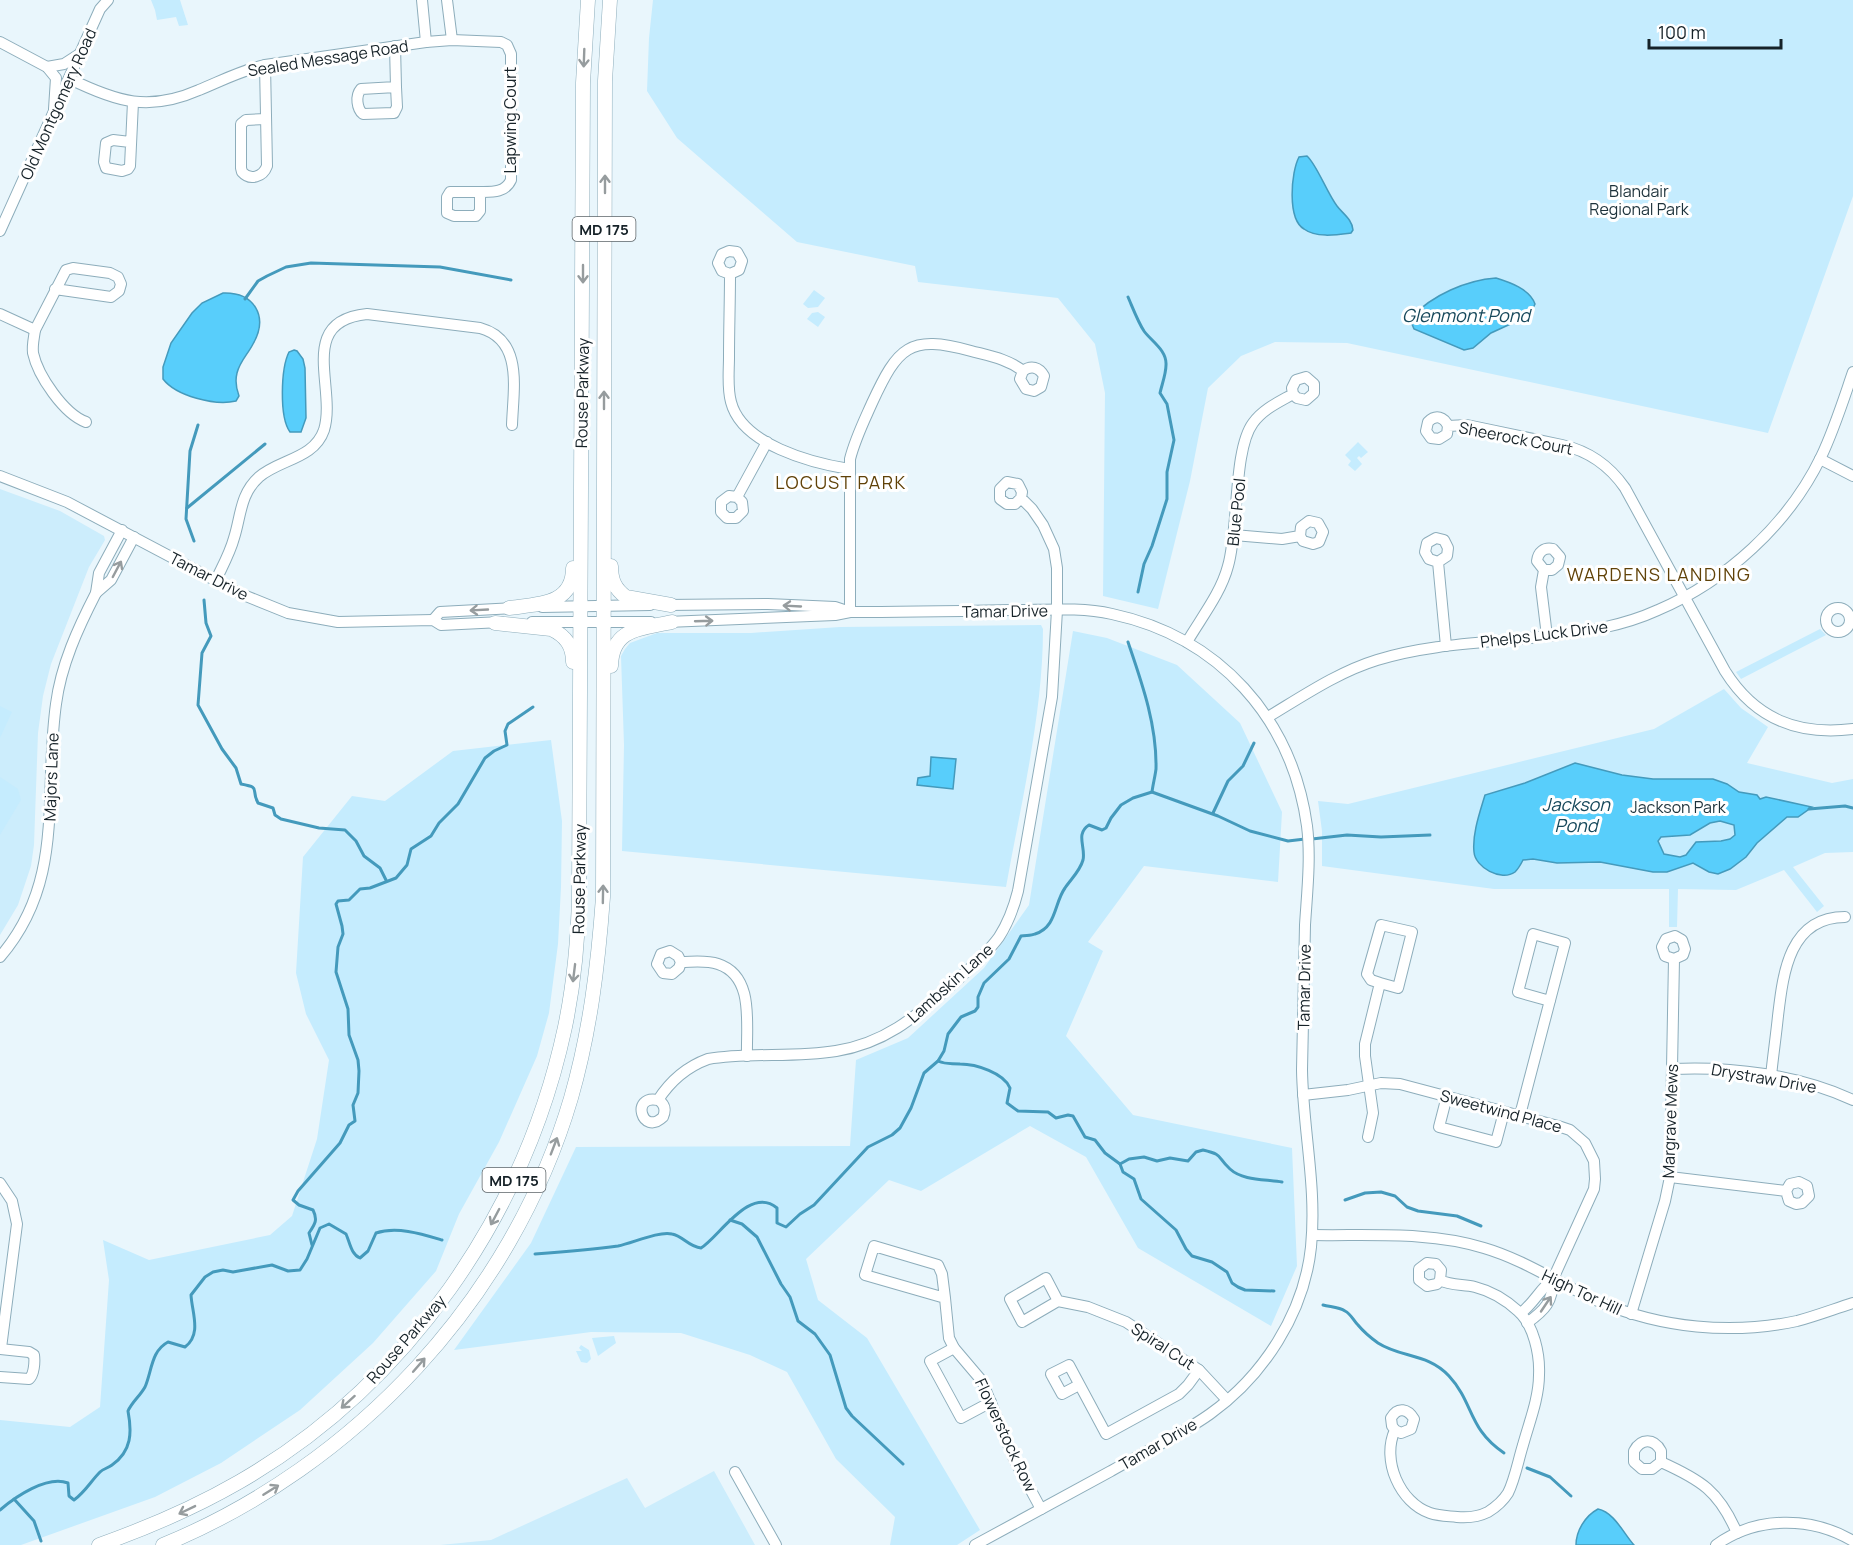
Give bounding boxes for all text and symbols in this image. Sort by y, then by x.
scale bar [1649,12,1781,50]
text: 100 m [1658,20,1706,44]
street label: Old Montgomery Road [15,25,101,183]
street label: Sealed Message Road [246,34,410,82]
one-way arrow [578,48,589,68]
street label: Lapwing Court [499,67,521,174]
one-way arrow [599,174,611,194]
park label: Blandair Regional Park [1589,180,1690,220]
road number: MD 175 [572,217,636,241]
one-way arrow [577,264,589,284]
water label: Glenmont Pond [1402,303,1532,327]
street label: Rouse Parkway [570,337,594,448]
one-way arrow [598,390,610,410]
street label: Sheerock Court [1457,416,1575,460]
district label: LOCUST PARK [775,470,907,494]
street label: Blue Pool [1222,477,1250,547]
street label: Tamar Drive [166,547,252,605]
one-way arrow [112,561,123,579]
district label: WARDENS LANDING [1567,562,1751,586]
street label: Tamar Drive [962,599,1048,623]
one-way arrow [783,600,803,611]
one-way arrow [470,604,490,615]
one-way arrow [694,615,714,627]
street label: Phelps Luck Drive [1479,615,1609,653]
street label: Majors Lane [38,732,64,822]
water label: Jackson Pond [1542,792,1611,837]
park label: Jackson Park [1630,796,1727,818]
street label: Rouse Parkway [567,823,591,934]
one-way arrow [597,885,608,905]
street label: Lambskin Lane [902,938,998,1028]
street label: Tamar Drive [1292,944,1316,1030]
one-way arrow [568,963,579,983]
street label: Drystraw Drive [1710,1058,1818,1098]
street label: Margrave Mews [1657,1063,1683,1179]
street label: Sweetwind Place [1438,1084,1564,1138]
one-way arrow [549,1137,560,1156]
road number: MD 175 [482,1168,546,1192]
one-way arrow [489,1208,500,1226]
street label: High Tor Hill [1539,1264,1625,1320]
street label: Rouse Parkway [361,1290,451,1388]
one-way arrow [1540,1297,1552,1313]
street label: Spiral Cut [1127,1317,1199,1375]
one-way arrow [412,1357,426,1372]
street label: Flowerstock Row [970,1375,1042,1495]
one-way arrow [341,1395,356,1409]
street label: Tamar Drive [1115,1413,1201,1475]
one-way arrow [262,1483,279,1496]
one-way arrow [178,1504,196,1516]

